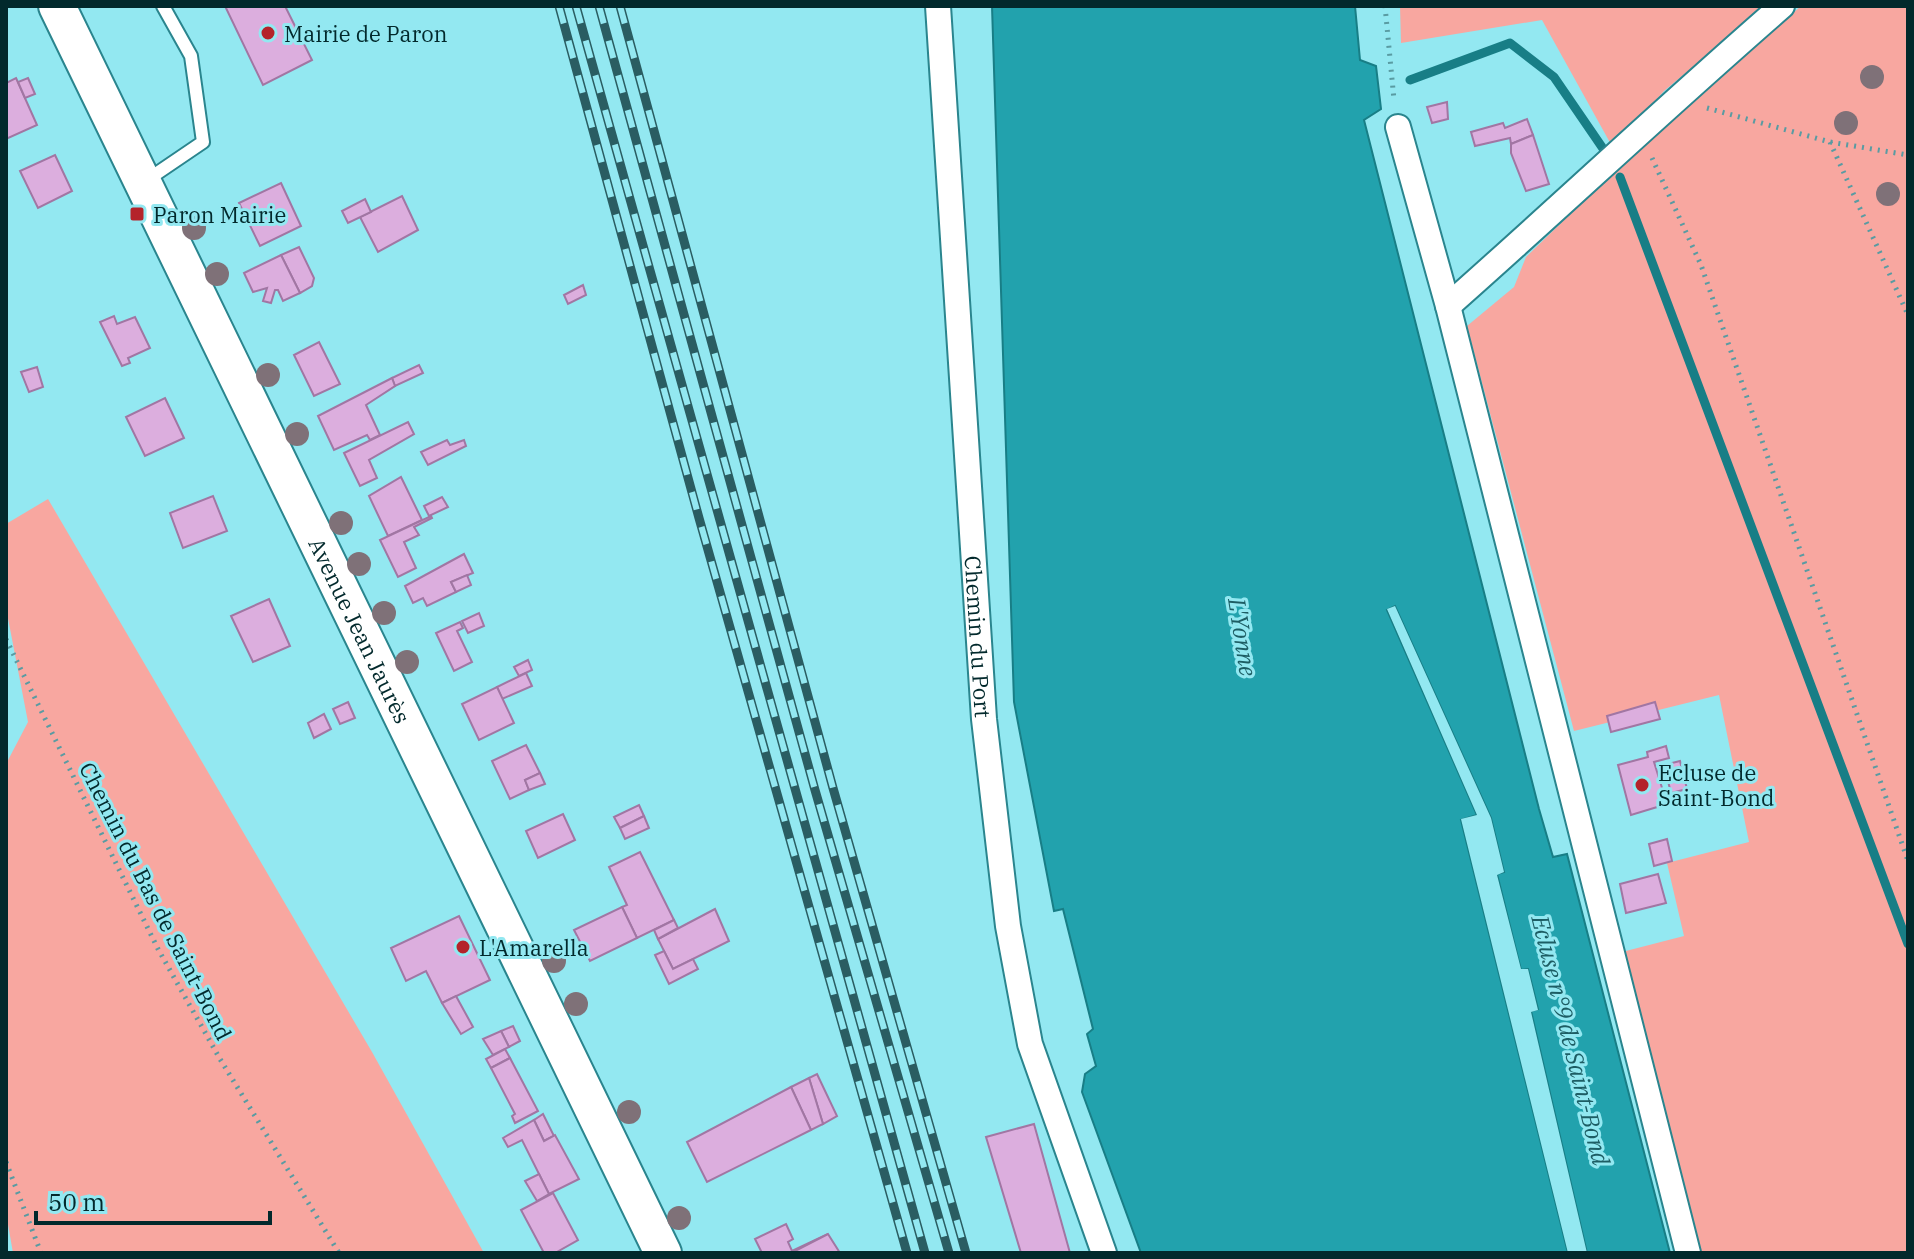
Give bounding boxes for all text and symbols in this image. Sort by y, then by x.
place label: Mairie de Paron [284,19,448,48]
marker: Mairie de Paron [259,24,277,42]
place label: Paron Mairie [153,200,286,229]
marker: Paron Mairie [128,205,146,223]
street label: Avenue Jean Jaurès [303,532,418,728]
street label: Chemin du Port [959,555,998,719]
water label: L'Yonne [1221,595,1265,679]
street label: Chemin du Bas de Saint-Bond [73,757,239,1045]
place label: Ecluse de Saint-Bond [1658,758,1775,812]
marker: Ecluse de Saint-Bond [1633,776,1651,794]
water label: Ecluse n°9 de Saint-Bond [1524,911,1618,1169]
place label: L'Amarella [479,933,589,962]
marker: L'Amarella [454,938,472,956]
scale bar [36,1175,270,1225]
text: 50 m [48,1186,105,1218]

